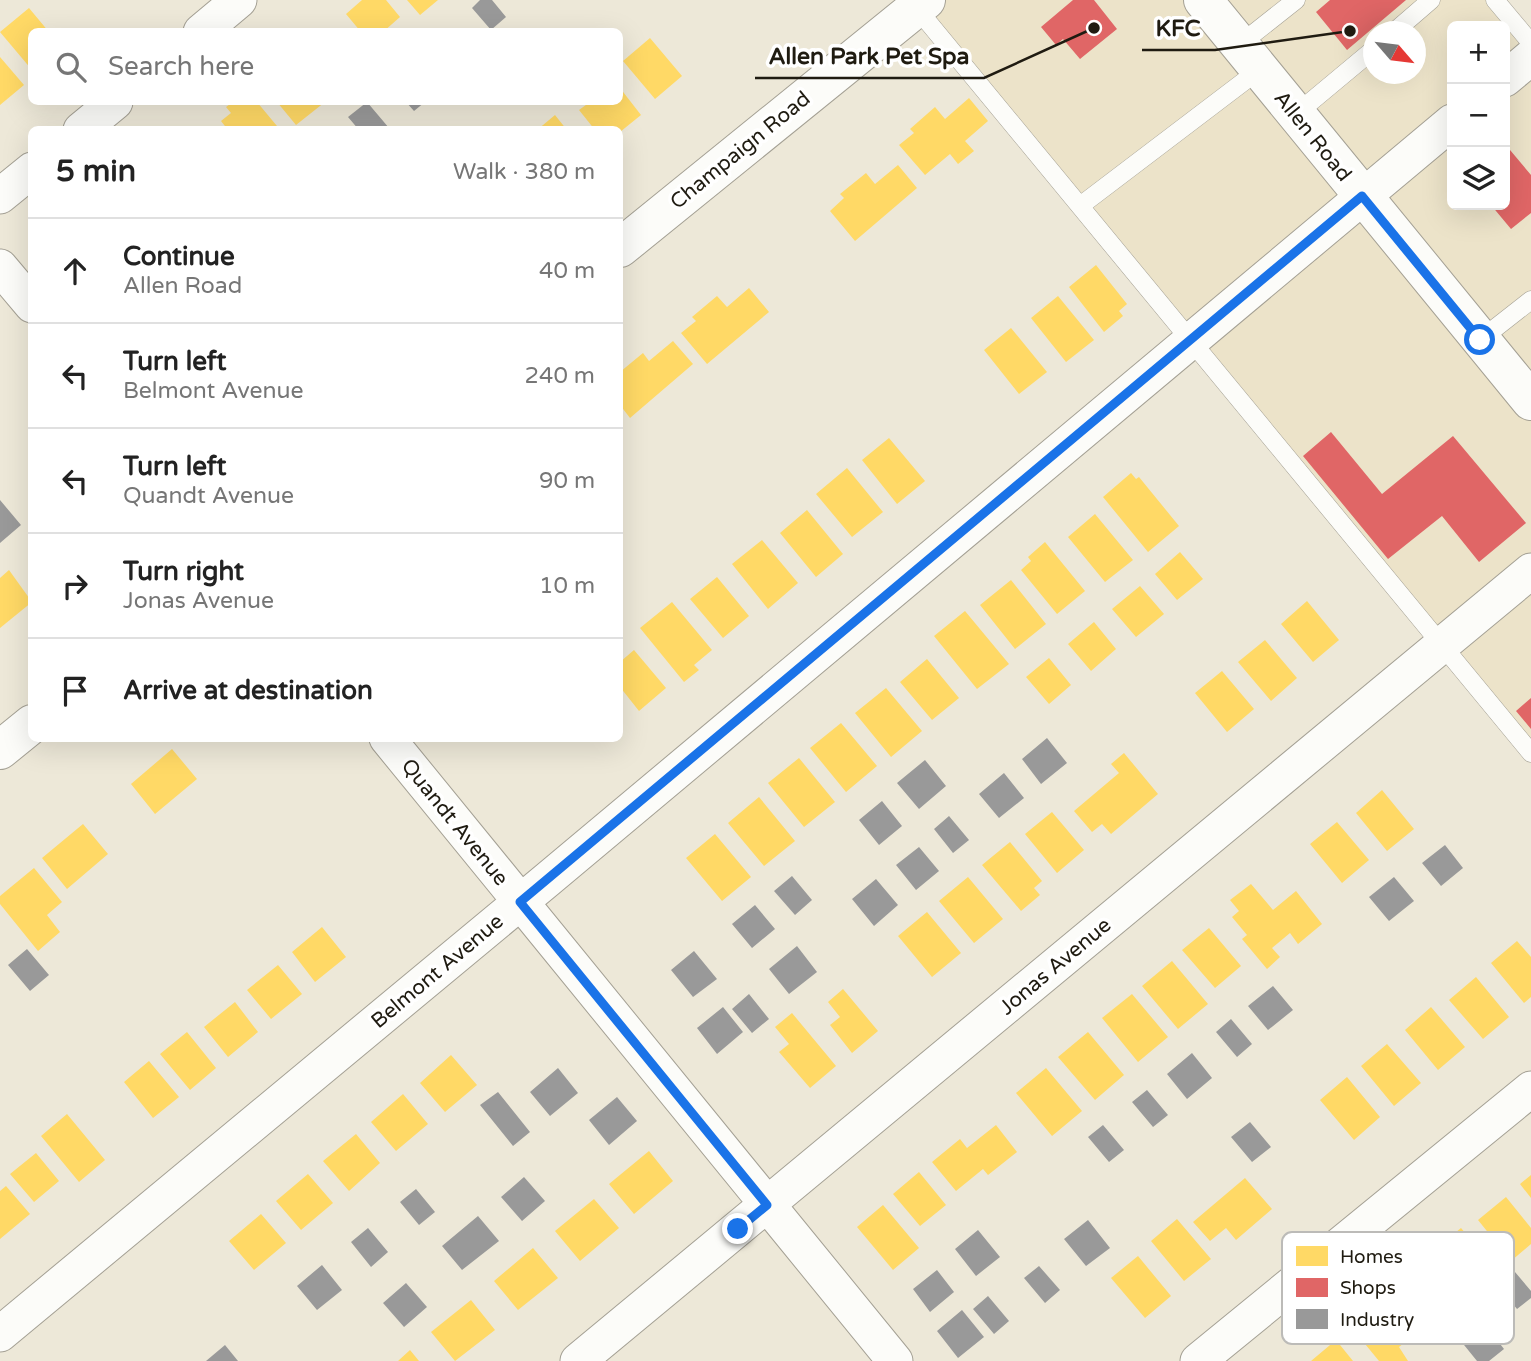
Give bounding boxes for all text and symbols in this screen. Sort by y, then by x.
callout: KFC [1142,6,1215,50]
text: KFC [1156,15,1200,43]
north arrow [1363,21,1426,84]
map controls [1447,21,1510,210]
button: + [1447,21,1510,84]
search box [28,28,623,105]
callout: Allen Park Pet Spa [755,34,984,78]
text: Allen Park Pet Spa [769,43,969,71]
icon: search [52,48,90,86]
text: Search here [108,51,254,82]
button: − [1447,84,1510,147]
street label: Champaign Road [665,86,815,215]
street label: Allen Road [1269,86,1357,186]
button: layers [1447,147,1510,210]
text: 5 min [56,153,136,190]
text: Walk · 380 m [453,158,595,186]
text: Continue [123,241,235,272]
icon: ahead [56,252,94,290]
text: 40 m [539,257,595,285]
text: Allen Road [123,272,242,300]
route start [1464,324,1495,355]
text: Turn left [123,346,226,377]
icon: left [56,357,94,395]
text: 240 m [525,362,595,390]
text: Belmont Avenue [123,377,303,405]
text: Turn left [123,451,226,482]
icon: left [56,462,94,500]
text: 90 m [539,467,595,495]
text: Quandt Avenue [123,482,294,510]
text: Turn right [123,556,244,587]
icon: right [56,567,94,605]
text: 10 m [539,572,595,600]
text: Jonas Avenue [123,587,274,615]
icon: arrive [56,672,94,710]
text: Arrive at destination [123,675,373,706]
street label: Quandt Avenue [396,754,514,891]
street label: Belmont Avenue [366,909,509,1034]
street label: Jonas Avenue [994,912,1116,1020]
route end [722,1213,753,1244]
legend [1282,1232,1514,1344]
text: Homes [1340,1246,1403,1268]
text: Shops [1340,1277,1396,1299]
text: Industry [1340,1309,1414,1331]

